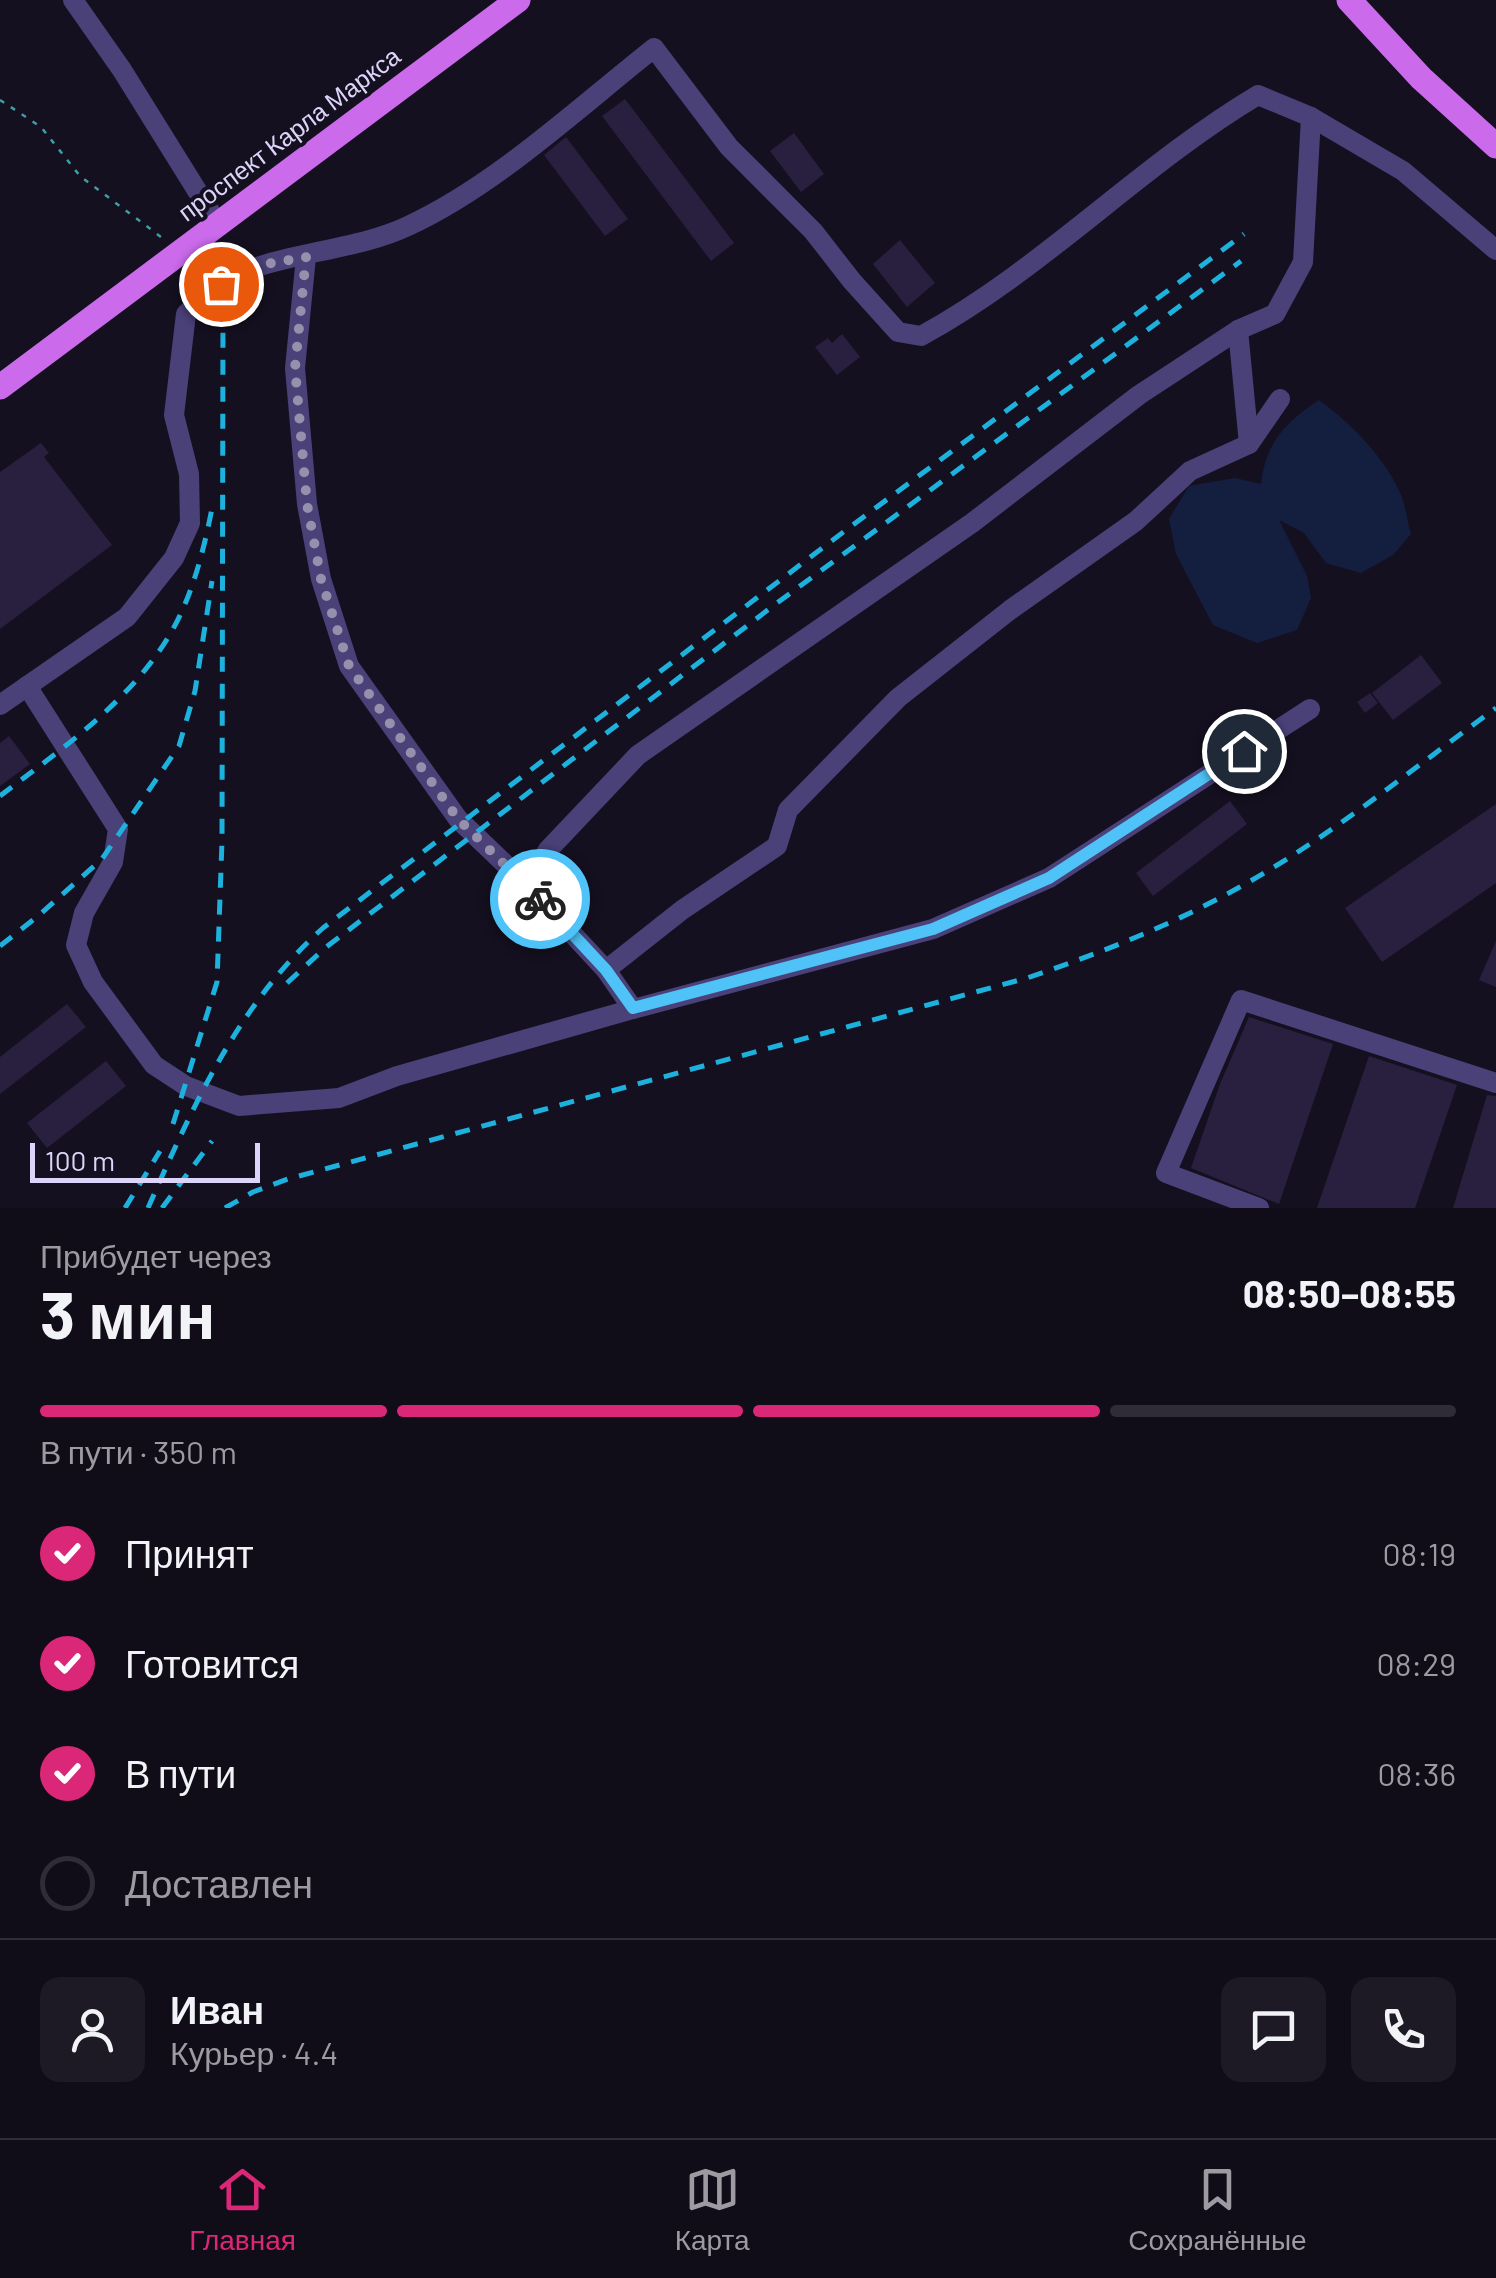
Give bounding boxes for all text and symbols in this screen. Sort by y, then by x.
street label: проспект Карла Маркса [171,40,406,227]
pin [179,242,264,327]
icon: bag [194,257,249,312]
pin [1202,709,1287,794]
icon: home [1217,724,1272,779]
courier [490,849,590,949]
icon: bike [513,872,568,927]
scale bar [30,1138,260,1182]
text: 100 m [45,1143,115,1177]
text: Прибудет через [40,1236,272,1274]
text: 08:50–08:55 [1243,1270,1456,1316]
text: 3 мин [40,1274,215,1352]
text: В пути · 350 m [40,1432,237,1470]
icon: check [40,1526,95,1581]
text: Принят [125,1530,254,1576]
text: 08:19 [1383,1534,1456,1572]
icon: check [40,1636,95,1691]
text: Готовится [125,1640,299,1686]
text: 08:29 [1377,1644,1456,1682]
icon: check [40,1746,95,1801]
text: В пути [125,1750,236,1796]
text: 08:36 [1377,1754,1456,1792]
text: Доставлен [125,1860,313,1906]
button: person [40,1977,145,2082]
button: chat [1221,1977,1326,2082]
button: phone [1351,1977,1456,2082]
text: Иван [170,1986,264,2032]
text: Курьер · 4.4 [170,2033,338,2071]
tab: Главная [189,2162,296,2257]
tab: Карта [675,2162,750,2257]
tab: Сохранённые [1128,2162,1307,2257]

